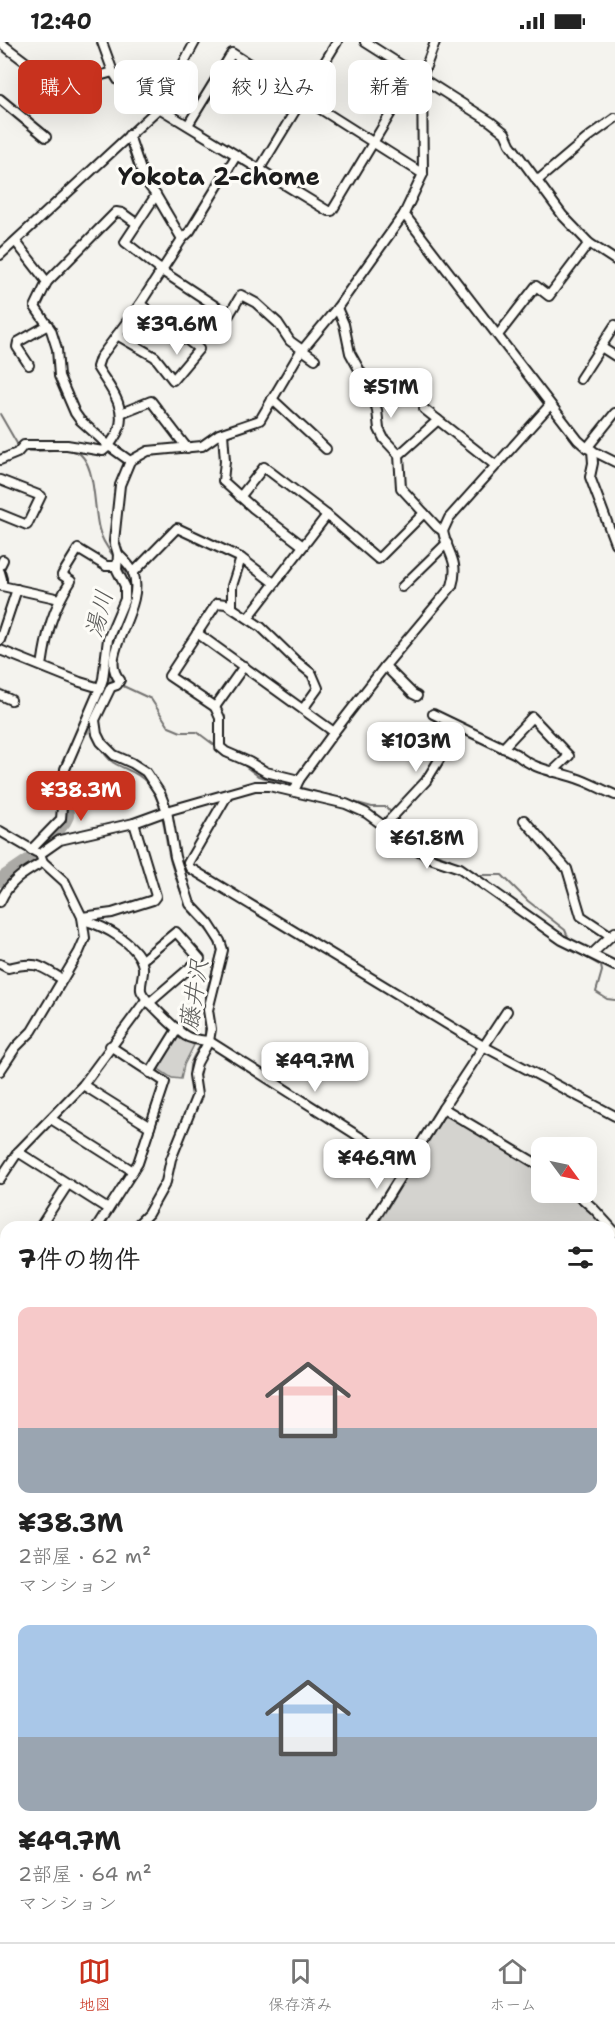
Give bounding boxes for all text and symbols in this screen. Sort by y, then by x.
text: 12:40 [30,7,92,36]
chip: 購入 [18,60,102,114]
chip: 賃貸 [114,60,198,114]
chip: 絞り込み [210,60,336,114]
chip: 新着 [348,60,432,114]
district label: Yokota 2-chome [118,161,320,193]
pin: ¥39.6M [128,305,226,356]
text: ¥39.6M [137,311,217,337]
pin: ¥51M [355,368,427,419]
text: ¥51M [363,374,419,400]
water label: 湯川 [77,587,121,641]
pin: ¥103M [374,722,458,773]
text: ¥103M [381,728,451,754]
pin: ¥38.3M [32,771,130,822]
text: ¥38.3M [40,777,122,803]
pin: ¥61.8M [378,819,476,870]
text: ¥61.8M [390,825,464,851]
water label: 藤井沢 [173,956,216,1033]
pin: ¥49.7M [266,1042,364,1093]
text: ¥49.7M [275,1048,355,1074]
north arrow [531,1137,597,1203]
map controls [531,1137,597,1203]
pin: ¥46.9M [328,1139,426,1190]
text: ¥46.9M [337,1145,417,1171]
text: 7件の物件 [18,1241,140,1276]
icon: filters [564,1241,597,1274]
icon: home [254,1346,362,1454]
text: ¥38.3M [18,1505,124,1540]
text: 2部屋 · 62 m² [18,1543,151,1569]
text: マンション [18,1572,117,1598]
icon: home [254,1664,362,1772]
text: ¥49.7M [18,1823,121,1858]
text: 2部屋 · 64 m² [18,1861,152,1887]
text: マンション [18,1890,117,1916]
tab: 地図 [78,1955,111,2015]
tab: 保存済み [268,1955,332,2015]
tab: ホーム [489,1955,537,2015]

